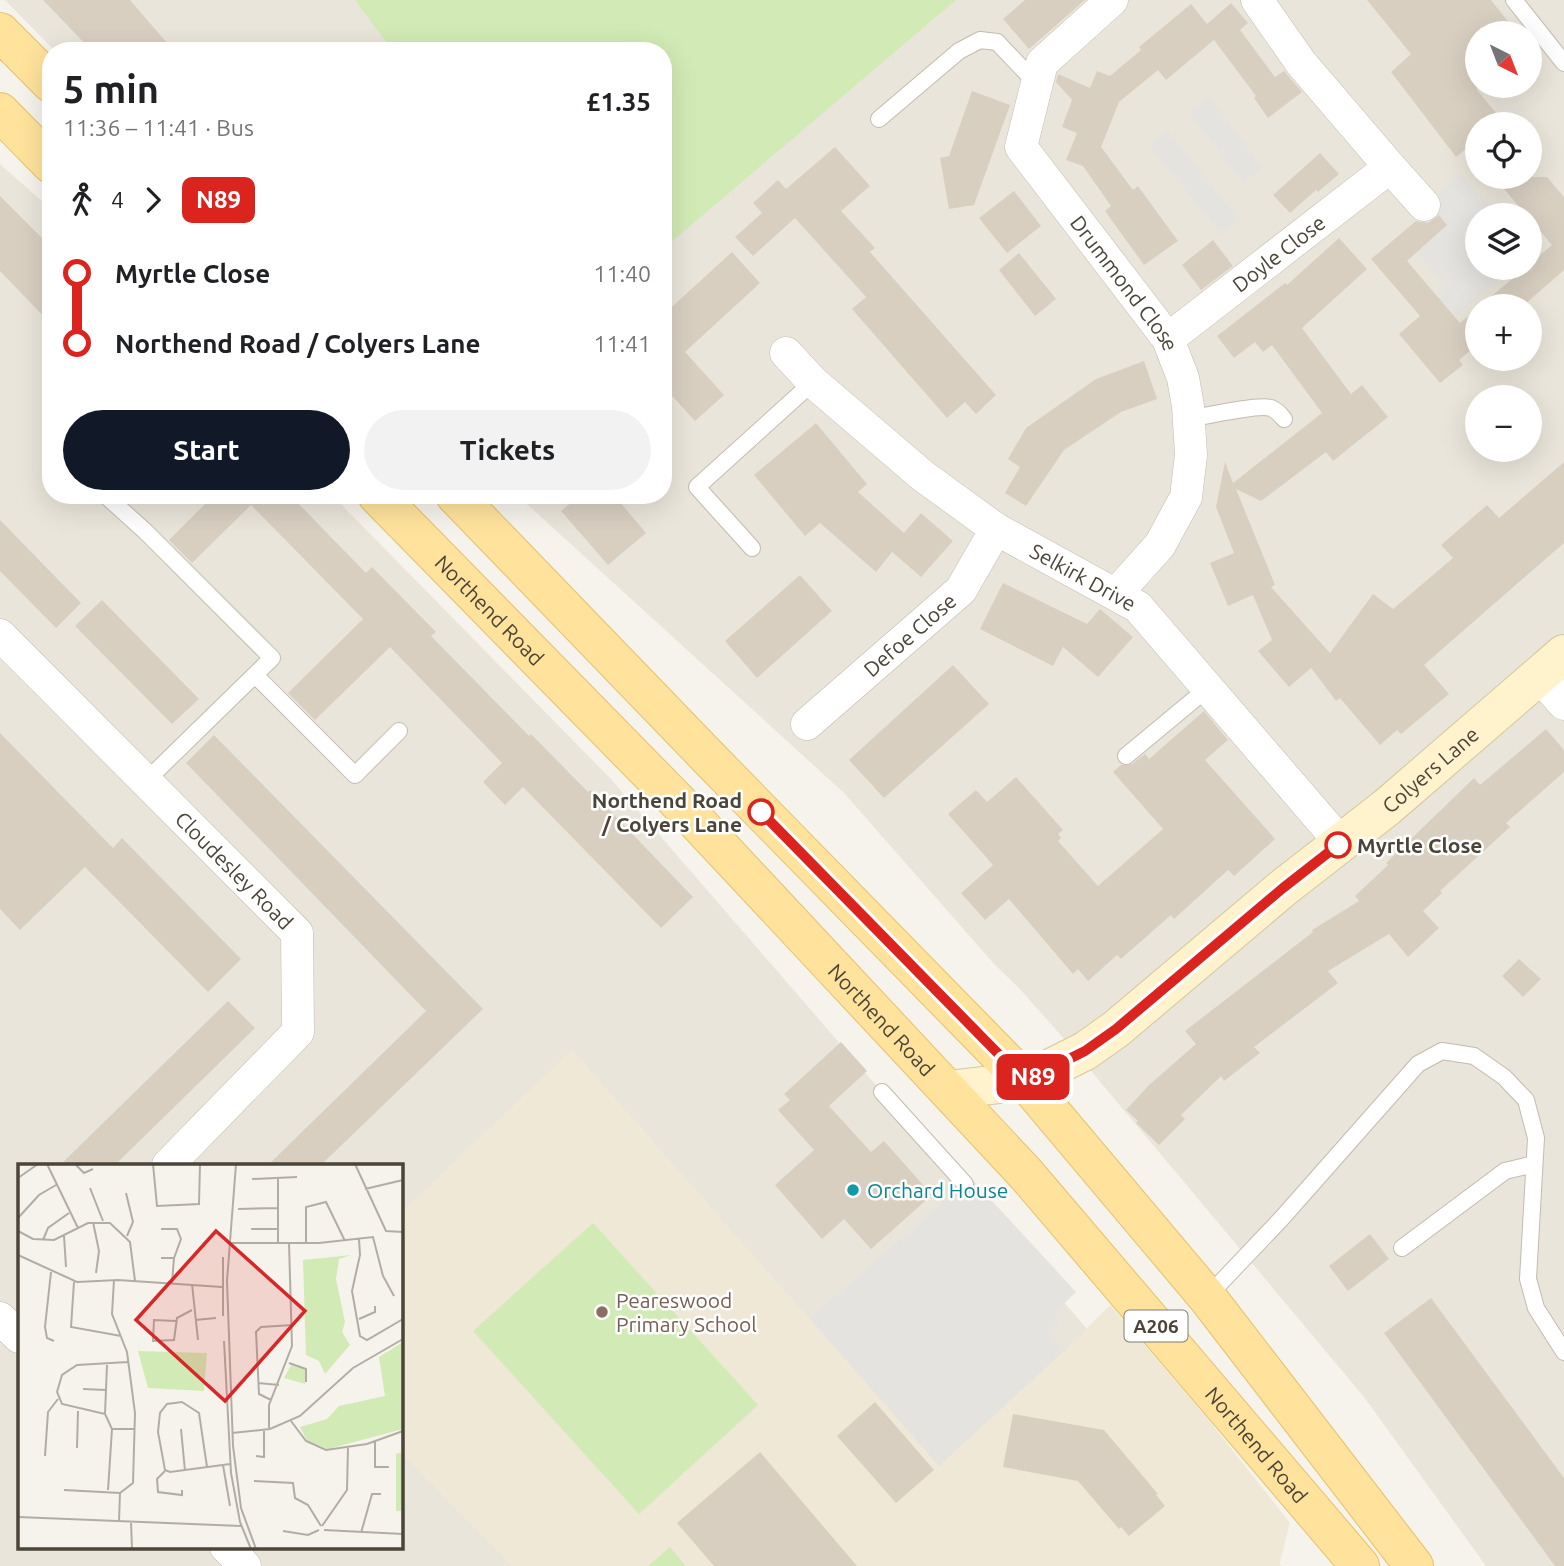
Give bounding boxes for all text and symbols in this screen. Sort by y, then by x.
north arrow [1465,21,1542,98]
map controls [1465,21,1542,462]
text: 5 min [63,68,159,110]
text: £1.35 [586,87,651,116]
button: locate [1465,112,1542,189]
text: 11:36 – 11:41 · Bus [63,115,254,140]
icon: walk [63,181,101,219]
icon: forward [134,181,172,219]
text: N89 [196,186,241,213]
text: 4 [111,187,124,212]
button: layers [1465,203,1542,280]
street label: Doyle Close [1228,210,1330,297]
street label: Drummond Close [1066,211,1183,354]
text: Myrtle Close [115,259,270,288]
text: 11:40 [593,261,651,286]
button: + [1465,294,1542,371]
text: Northend Road / Colyers Lane [115,329,480,358]
text: 11:41 [593,331,651,356]
button: − [1465,385,1542,462]
button: Start [63,410,350,490]
button: Tickets [364,410,651,490]
street label: Selkirk Drive [1026,538,1140,616]
street label: Northend Road [431,550,549,670]
street label: Defoe Close [859,588,961,681]
street label: Colyers Lane [1377,722,1483,818]
place label: Northend Road / Colyers Lane [592,788,742,836]
marker: Northend Road / Colyers Lane [748,799,774,825]
street label: Cloudesley Road [171,806,298,934]
marker: Myrtle Close [1325,832,1351,858]
place label: Myrtle Close [1357,833,1482,857]
street label: Northend Road [824,959,940,1081]
line badge: N89 [993,1054,1073,1100]
text: N89 [1011,1063,1055,1090]
inset map [18,1164,402,1548]
place label: Orchard House [867,1178,1008,1202]
marker: Orchard House [845,1182,861,1198]
place label: Peareswood Primary School [616,1288,757,1336]
marker: Peareswood Primary School [594,1304,610,1320]
road number: A206 [1124,1310,1188,1342]
street label: Northend Road [1201,1382,1313,1508]

